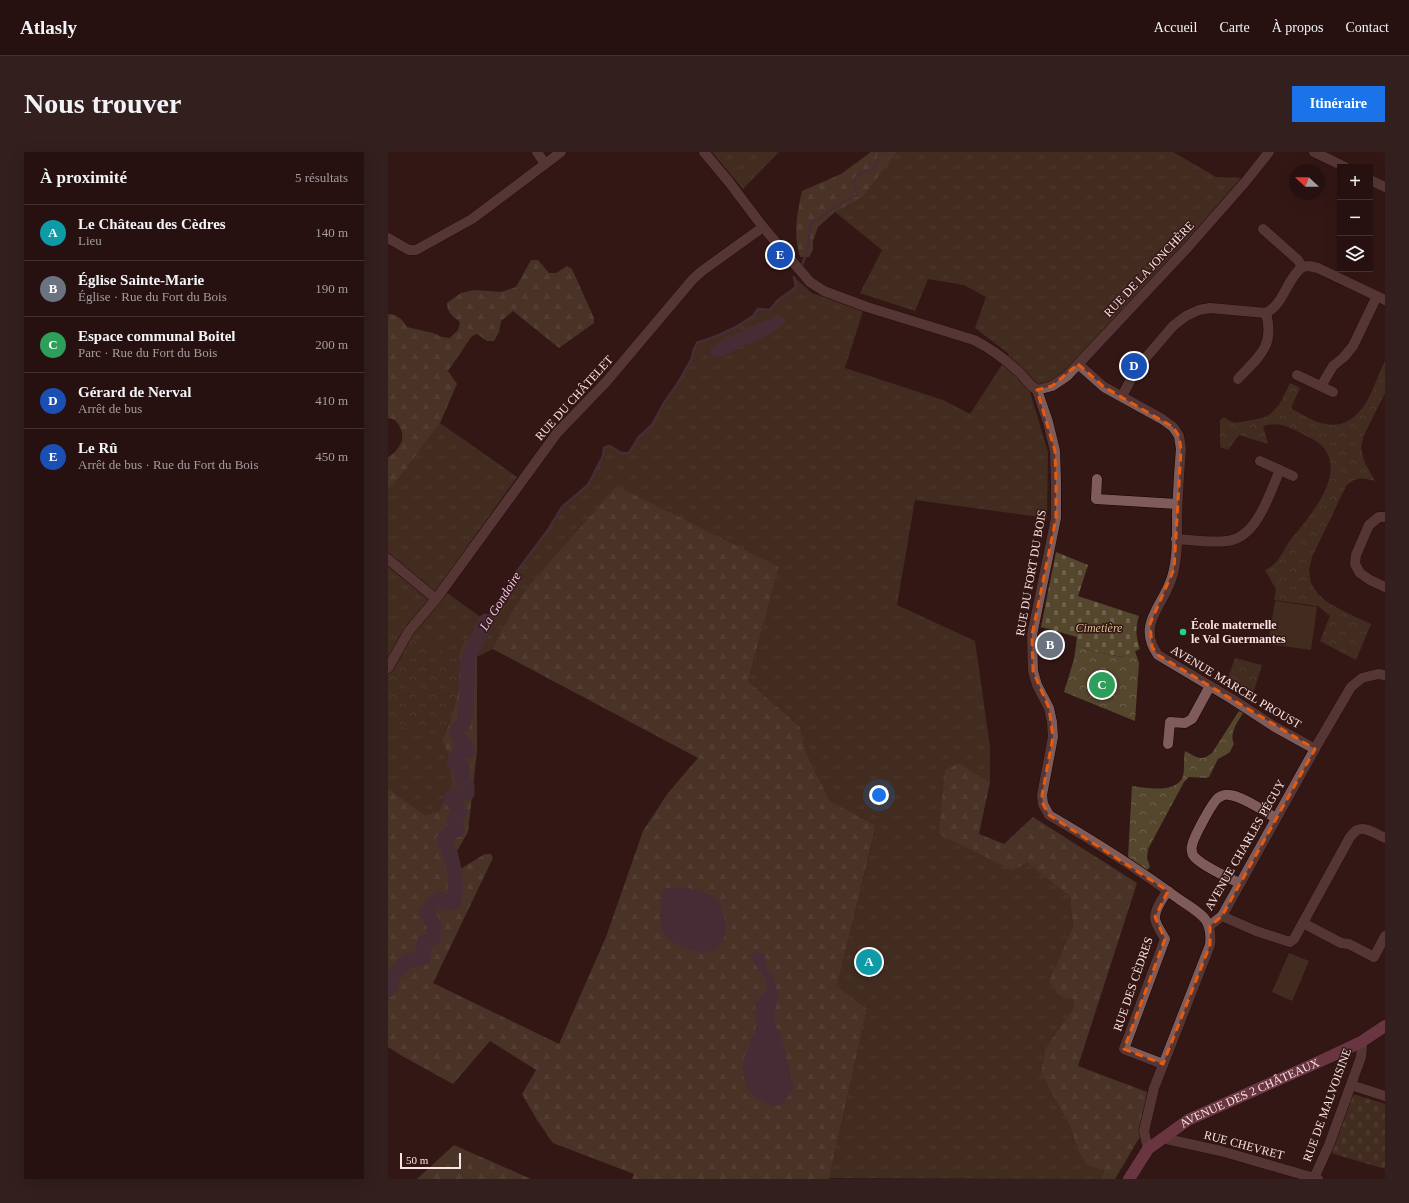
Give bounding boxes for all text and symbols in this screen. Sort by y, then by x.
text: Atlasly [20,17,77,38]
text: Accueil [1154,20,1197,35]
text: Carte [1219,20,1250,35]
text: À propos [1272,20,1323,35]
text: Contact [1345,20,1389,35]
button: Itinéraire [1292,86,1385,122]
text: Nous trouver [24,88,181,119]
north arrow [1289,164,1325,200]
map controls [1337,164,1373,272]
button: + [1337,164,1373,200]
text: À proximité [40,168,127,187]
text: 5 résultats [295,170,348,185]
button: − [1337,200,1373,236]
text: Le Château des Cèdres [78,216,226,232]
street label: RUE DE LA JONCHÈRE [1101,218,1197,320]
text: A [48,225,58,240]
text: 140 m [315,225,348,240]
text: Lieu [78,233,102,248]
button: layers [1337,236,1373,272]
pin: E [767,240,793,270]
text: Église Sainte-Marie [78,272,204,288]
text: B [49,281,57,296]
text: 190 m [315,281,348,296]
text: Église · Rue du Fort du Bois [78,289,227,304]
text: Espace communal Boitel [78,328,236,344]
text: C [48,337,58,352]
text: 200 m [315,337,348,352]
text: Parc · Rue du Fort du Bois [78,345,217,360]
pin: D [1121,351,1147,381]
street label: RUE DU CHÂTELET [532,352,616,443]
text: Gérard de Nerval [78,384,191,400]
text: D [48,393,58,408]
text: 410 m [315,393,348,408]
text: Arrêt de bus [78,401,142,416]
text: Le Rû [78,440,118,456]
text: E [49,449,57,464]
text: 450 m [315,449,348,464]
text: Arrêt de bus · Rue du Fort du Bois [78,457,259,472]
street label: RUE DU FORT DU BOIS [1013,509,1049,637]
water label: La Gondoire [476,569,524,634]
place label: École maternelle le Val Guermantes [1191,618,1286,646]
park label: Cimetière [1076,621,1123,635]
marker: École maternelle le Val Guermantes [1178,627,1188,637]
pin: B [1037,630,1063,660]
street label: AVENUE MARCEL PROUST [1168,643,1304,732]
pin: C [1089,670,1115,700]
street label: AVENUE CHARLES PÉGUY [1202,777,1288,913]
your location [869,785,889,805]
street label: RUE DES CÈDRES [1110,935,1156,1033]
pin: A [856,947,882,977]
street label: RUE DE MALVOISINE [1300,1046,1354,1164]
street label: AVENUE DES 2 CHÂTEAUX [1177,1055,1322,1131]
street label: RUE CHEVRET [1202,1128,1286,1163]
scale bar [400,1151,461,1170]
text: 50 m [406,1154,428,1166]

